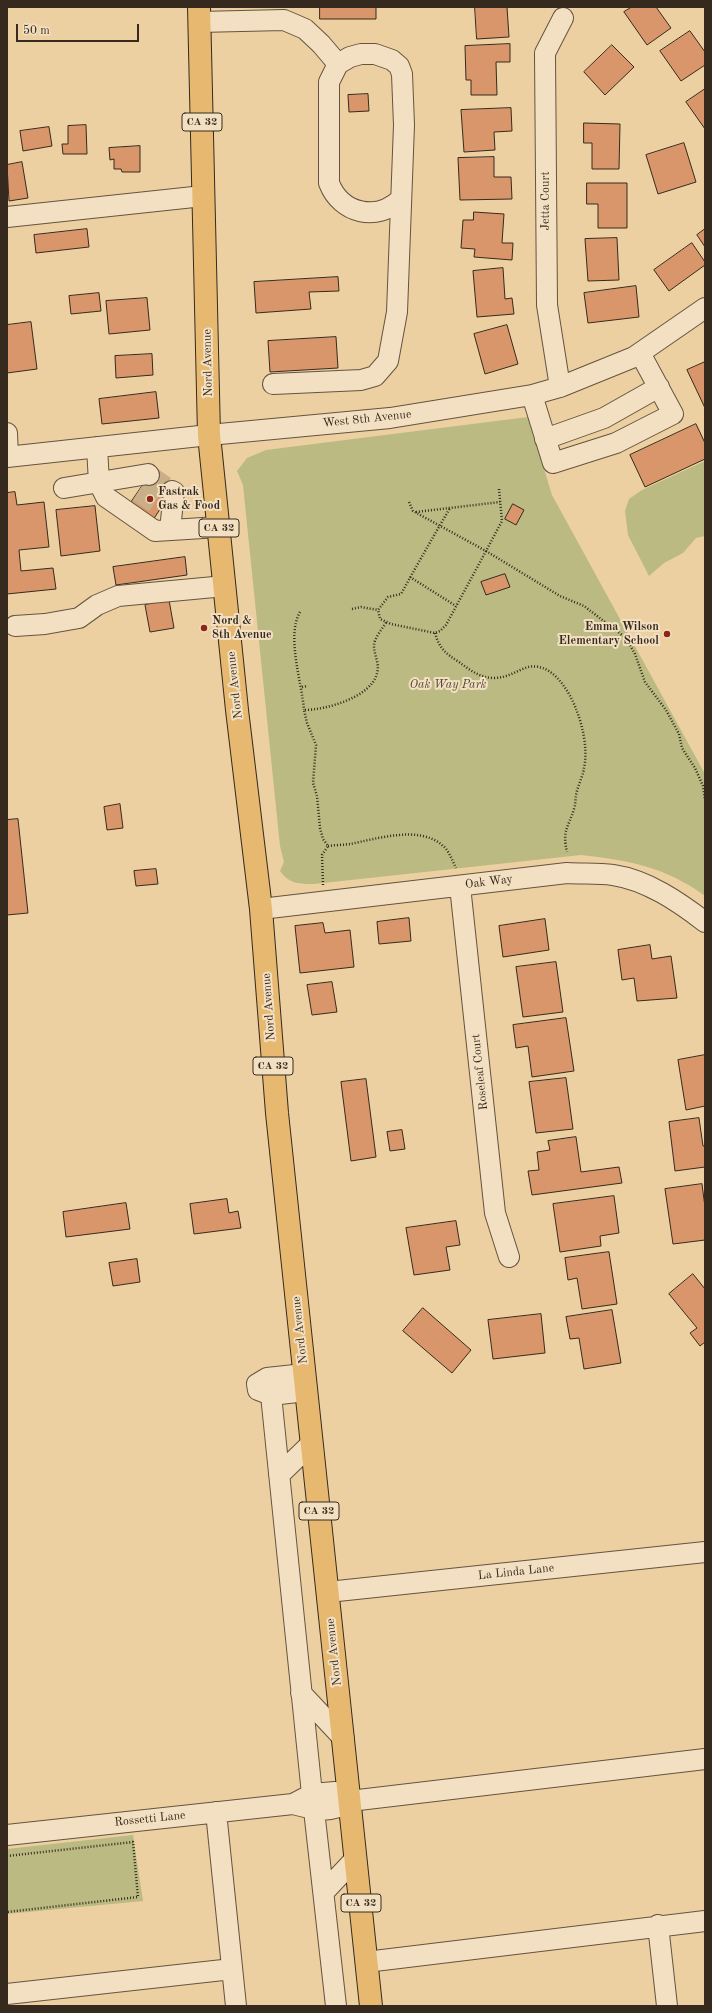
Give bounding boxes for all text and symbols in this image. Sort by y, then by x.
scale bar [18,16,141,42]
text: 50 m [23,25,50,37]
road number: CA 32 [182,113,222,131]
street label: Jetta Court [539,171,553,231]
street label: Nord Avenue [200,329,216,397]
street label: West 8th Avenue [322,407,412,431]
place label: Fastrak Gas & Food [158,485,220,513]
marker: Fastrak Gas & Food [145,494,155,504]
road number: CA 32 [199,519,239,537]
place label: Nord & 8th Avenue [212,614,272,642]
place label: Emma Wilson Elementary School [559,620,659,648]
marker: Nord & 8th Avenue [199,623,209,633]
marker: Emma Wilson Elementary School [662,629,672,639]
street label: Nord Avenue [224,651,246,719]
park label: Oak Way Park [410,678,486,692]
street label: Oak Way [464,872,514,892]
street label: Nord Avenue [259,973,279,1041]
street label: Roseleaf Court [469,1033,491,1111]
road number: CA 32 [253,1057,293,1075]
street label: Nord Avenue [289,1296,311,1364]
road number: CA 32 [299,1502,339,1520]
street label: La Linda Lane [477,1561,555,1583]
street label: Nord Avenue [323,1618,345,1686]
street label: Rossetti Lane [114,1808,186,1830]
road number: CA 32 [341,1894,381,1912]

